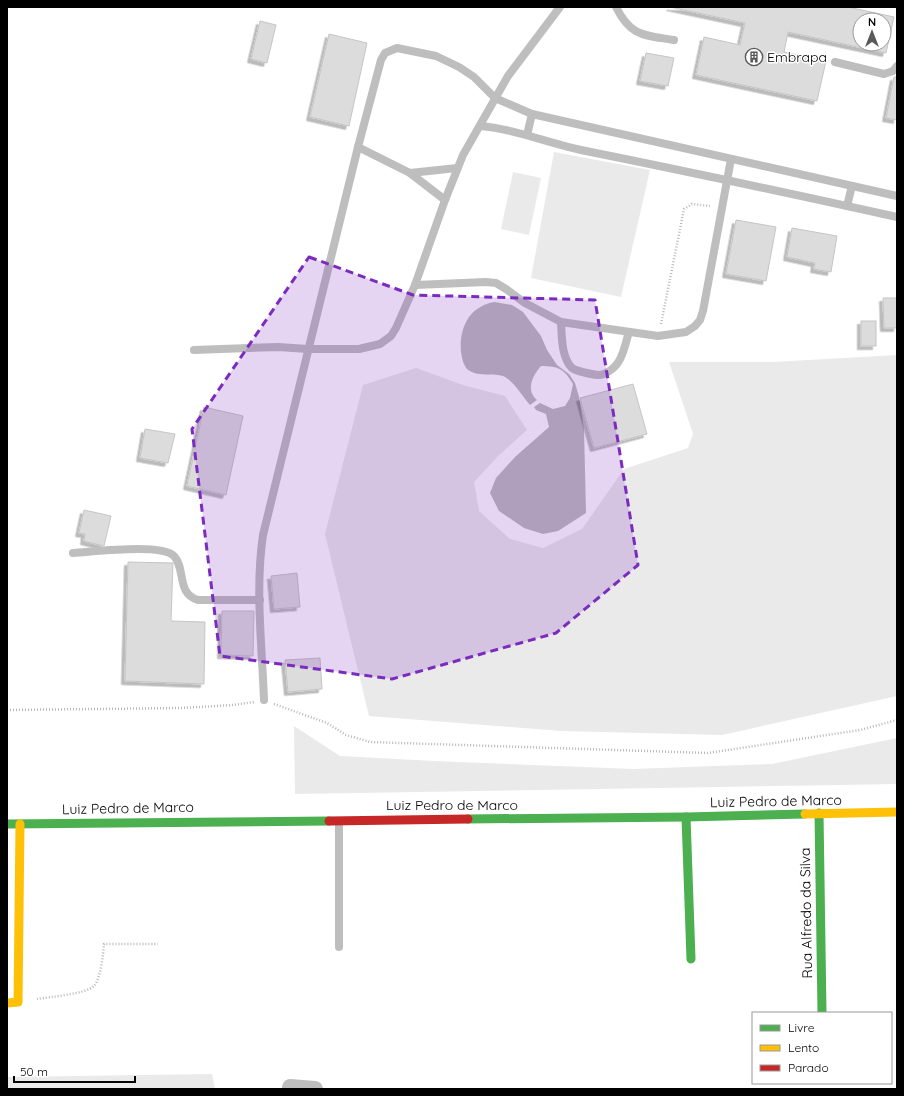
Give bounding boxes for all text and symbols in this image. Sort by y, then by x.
north arrow [852,12,892,52]
text: N [868,15,876,29]
building icon: Embrapa [744,47,764,67]
place label: Embrapa [767,48,827,66]
street label: Luiz Pedro de Marco [710,791,842,811]
street label: Luiz Pedro de Marco [386,796,518,814]
street label: Luiz Pedro de Marco [62,798,194,818]
street label: Rua Alfredo da Silva [796,847,816,979]
legend [752,1012,892,1084]
text: Livre [788,1020,815,1035]
text: Lento [788,1040,819,1055]
scale bar [14,1058,135,1084]
text: Parado [788,1060,829,1075]
text: 50 m [20,1064,48,1079]

